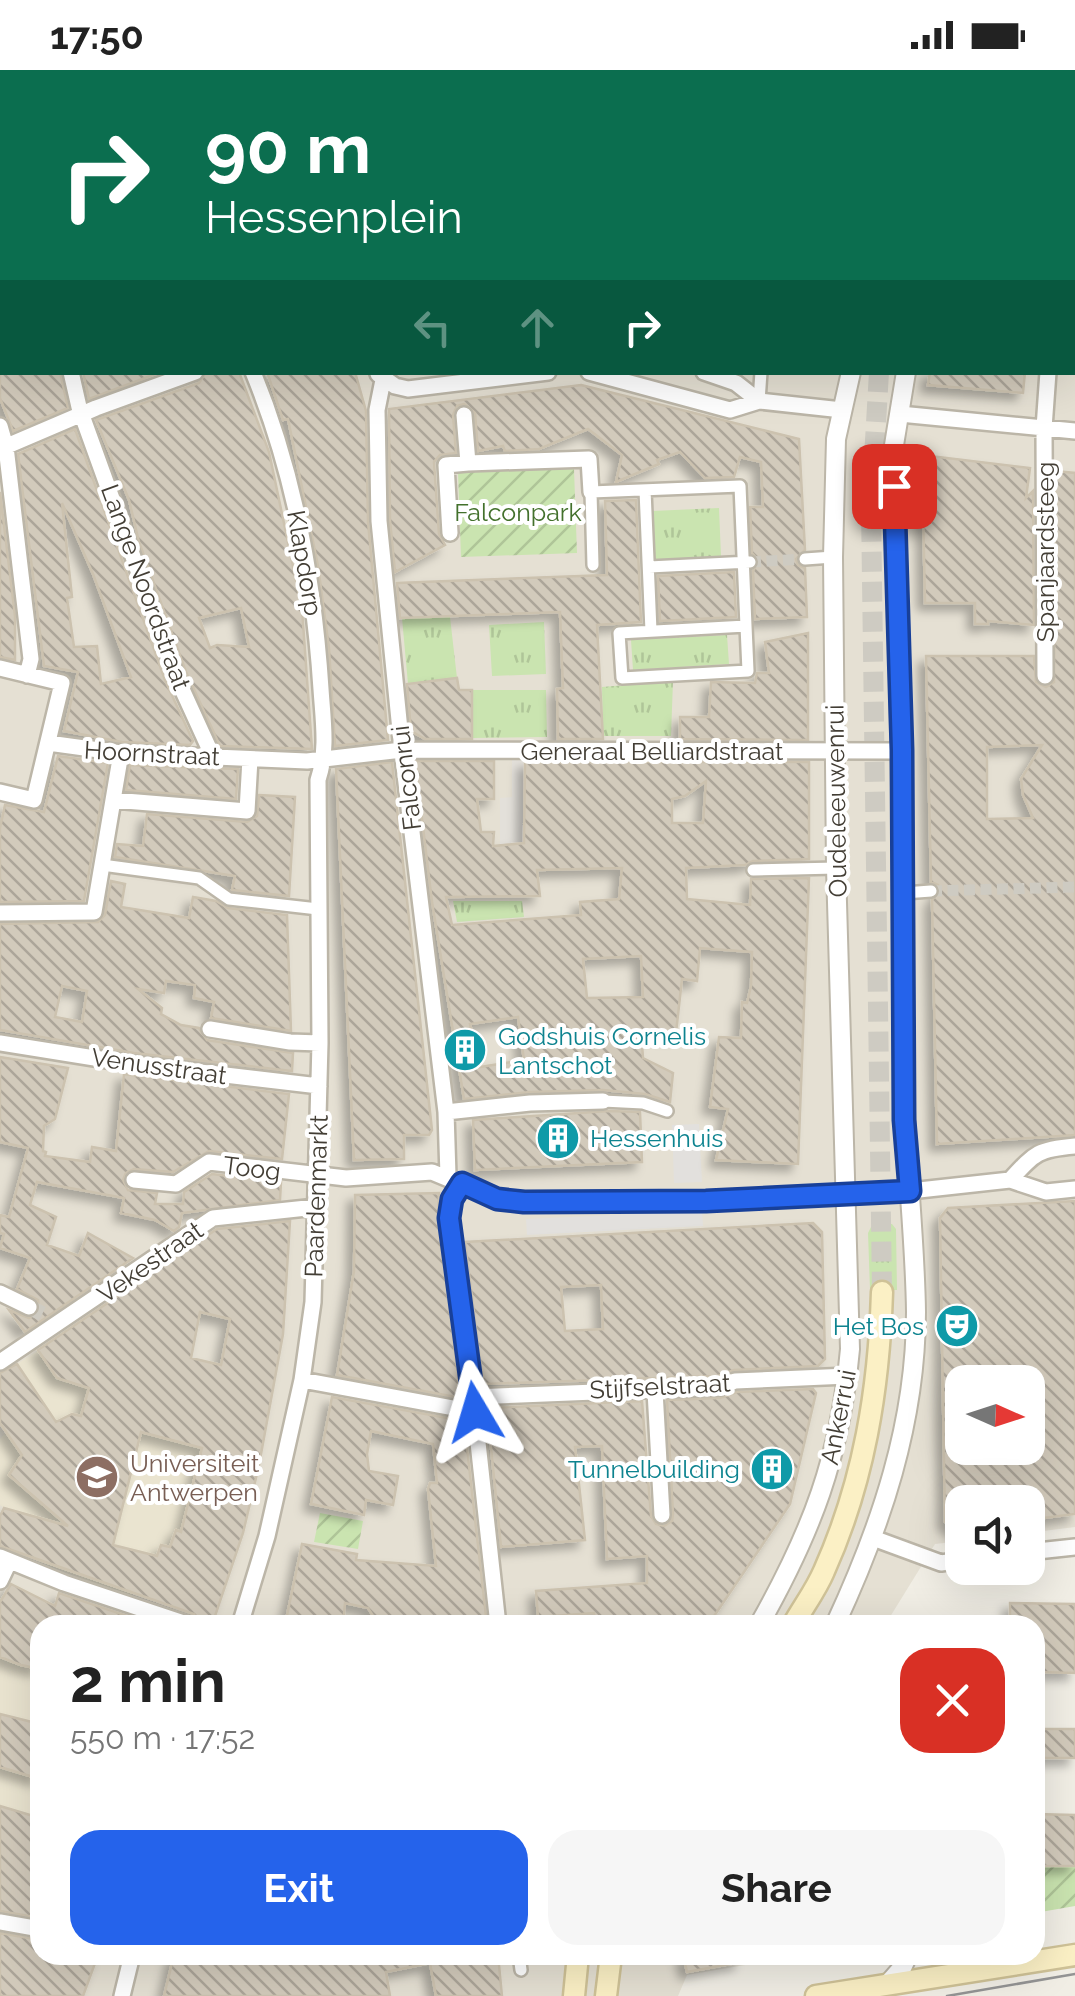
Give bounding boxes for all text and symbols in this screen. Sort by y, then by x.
text: 17:50 [50,13,144,58]
text: 90 m [205,107,371,189]
icon: right [40,110,170,240]
text: Hessenplein [205,191,463,244]
icon: left [405,300,460,355]
icon: ahead [510,300,565,355]
icon: right [615,300,670,355]
pin [852,444,937,529]
icon: arrive [867,459,922,514]
street label: Spanjaardsteeg [1030,462,1060,642]
street label: Lange Noordstraat [95,480,197,695]
park label: Falconpark [454,497,583,527]
street label: Klapdorp [281,508,329,618]
street label: Oudeleeuwenrui [819,704,853,898]
street label: Falconrui [385,724,427,832]
street label: Hoornstraat [83,734,221,772]
street label: Generaal Belliardstraat [521,736,784,766]
place label: Godshuis Cornelis Lantschot [498,1021,706,1080]
building icon: Godshuis Cornelis Lantschot [442,1027,488,1073]
street label: Venusstraat [89,1042,229,1090]
street label: Paardenmarkt [298,1113,334,1278]
building icon: Hessenhuis [535,1115,581,1161]
place label: Hessenhuis [590,1123,723,1153]
street label: Toog [222,1150,282,1186]
street label: Vekestraat [91,1214,209,1309]
theatre icon: Het Bos [934,1303,980,1349]
place label: Het Bos [833,1311,924,1341]
position arrow [423,1360,527,1464]
north arrow [945,1365,1045,1465]
map controls [945,1365,1045,1585]
street label: Stijfselstraat [589,1367,732,1405]
street label: Ankerrui [814,1367,862,1467]
building icon: Tunnelbuilding [749,1446,795,1492]
place label: Universiteit Antwerpen [130,1448,260,1507]
school or university icon: Universiteit Antwerpen [74,1454,120,1500]
place label: Tunnelbuilding [568,1454,740,1484]
button: sound [945,1485,1045,1585]
text: 2 min [70,1646,226,1716]
button: close [900,1648,1005,1753]
text: 550 m · 17:52 [70,1719,255,1756]
button: Exit [70,1830,528,1945]
button: Share [548,1830,1005,1945]

